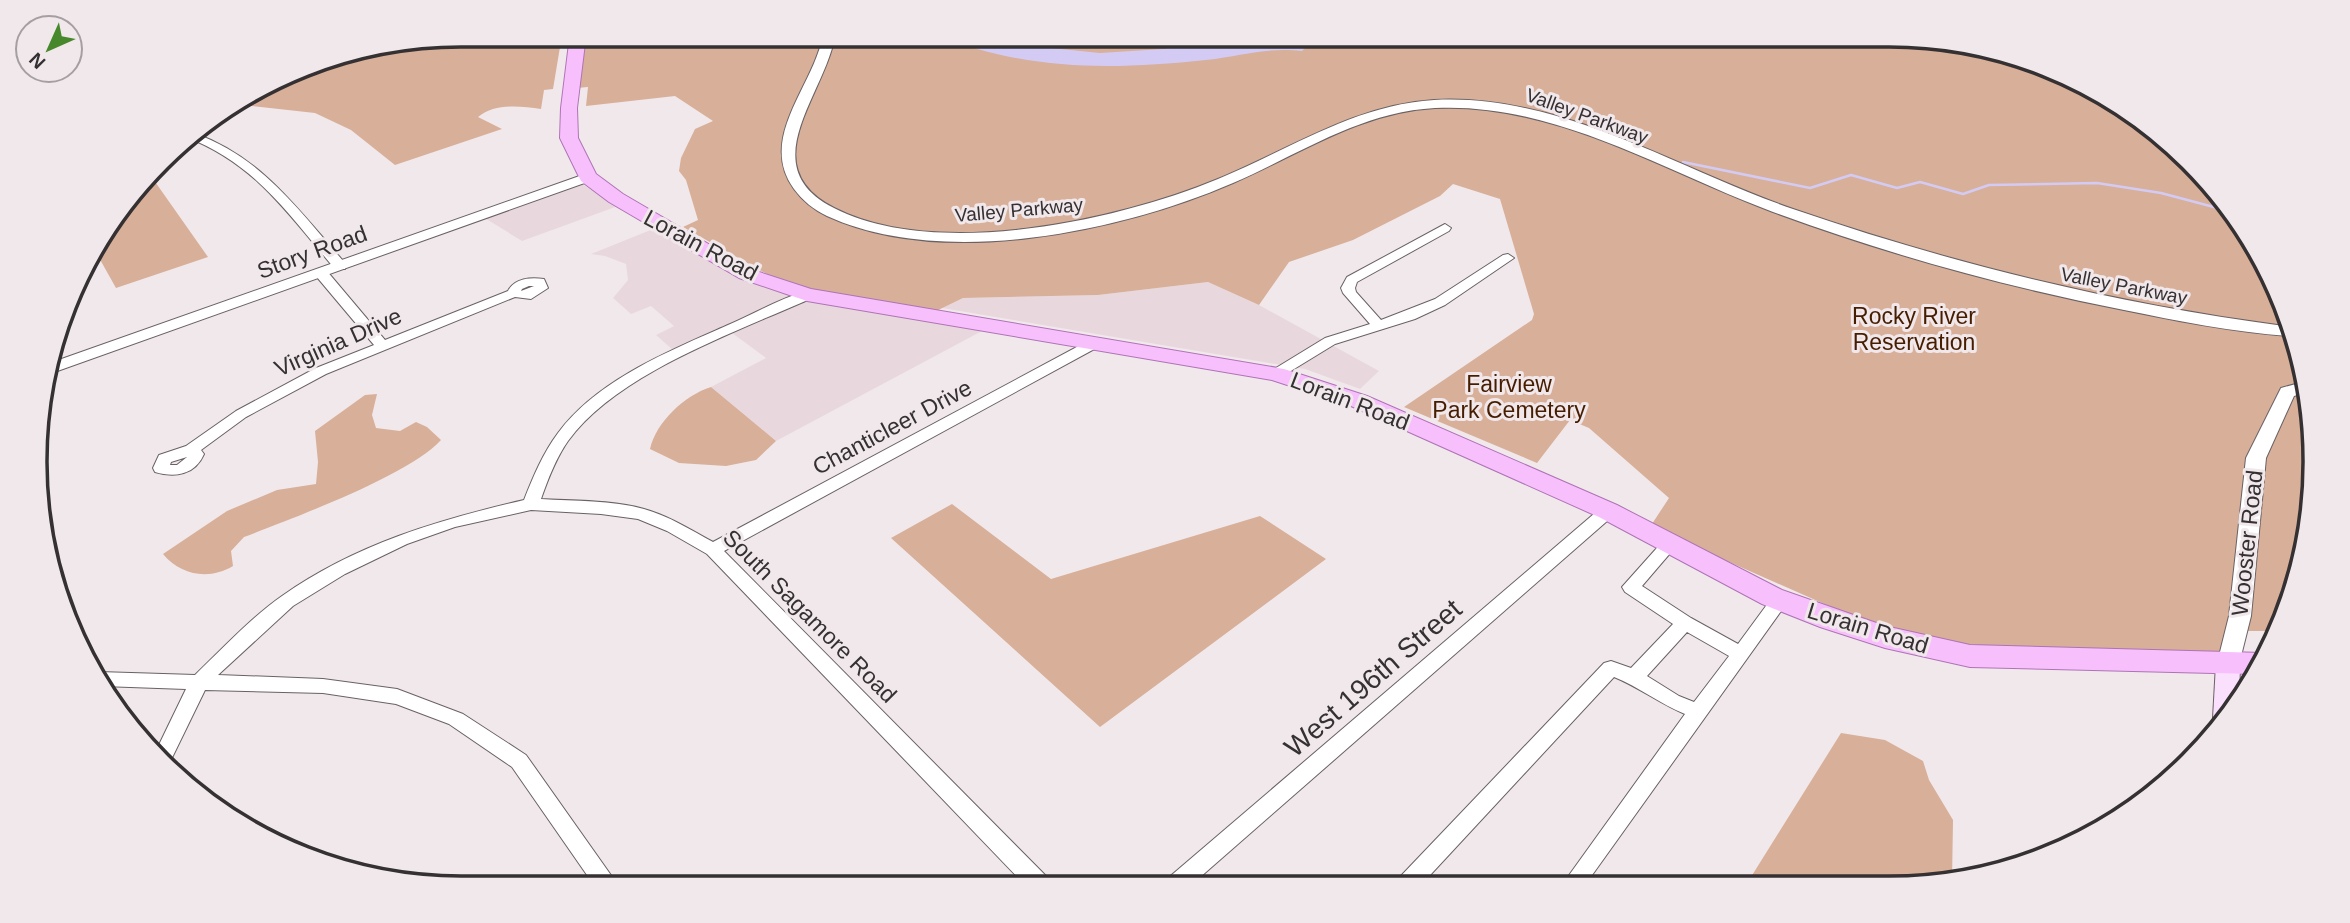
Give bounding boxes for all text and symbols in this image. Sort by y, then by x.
north arrow [14,14,84,84]
text: N [25,48,50,73]
street label: Valley Parkway [1523,84,1651,148]
street label: Valley Parkway [954,194,1084,226]
street label: Lorain Road [640,204,762,286]
street label: Story Road [253,220,371,284]
street label: Valley Parkway [2059,263,2190,309]
street label: Virginia Drive [270,302,406,382]
park label: Rocky River Reservation [1852,303,1976,355]
street label: Lorain Road [1287,366,1413,436]
park label: Fairview Park Cemetery [1432,371,1586,423]
street label: Chanticleer Drive [808,374,976,480]
street label: Wooster Road [2226,469,2268,617]
street label: South Sagamore Road [718,524,902,708]
street label: West 196th Street [1278,593,1468,763]
street label: Lorain Road [1804,597,1932,659]

